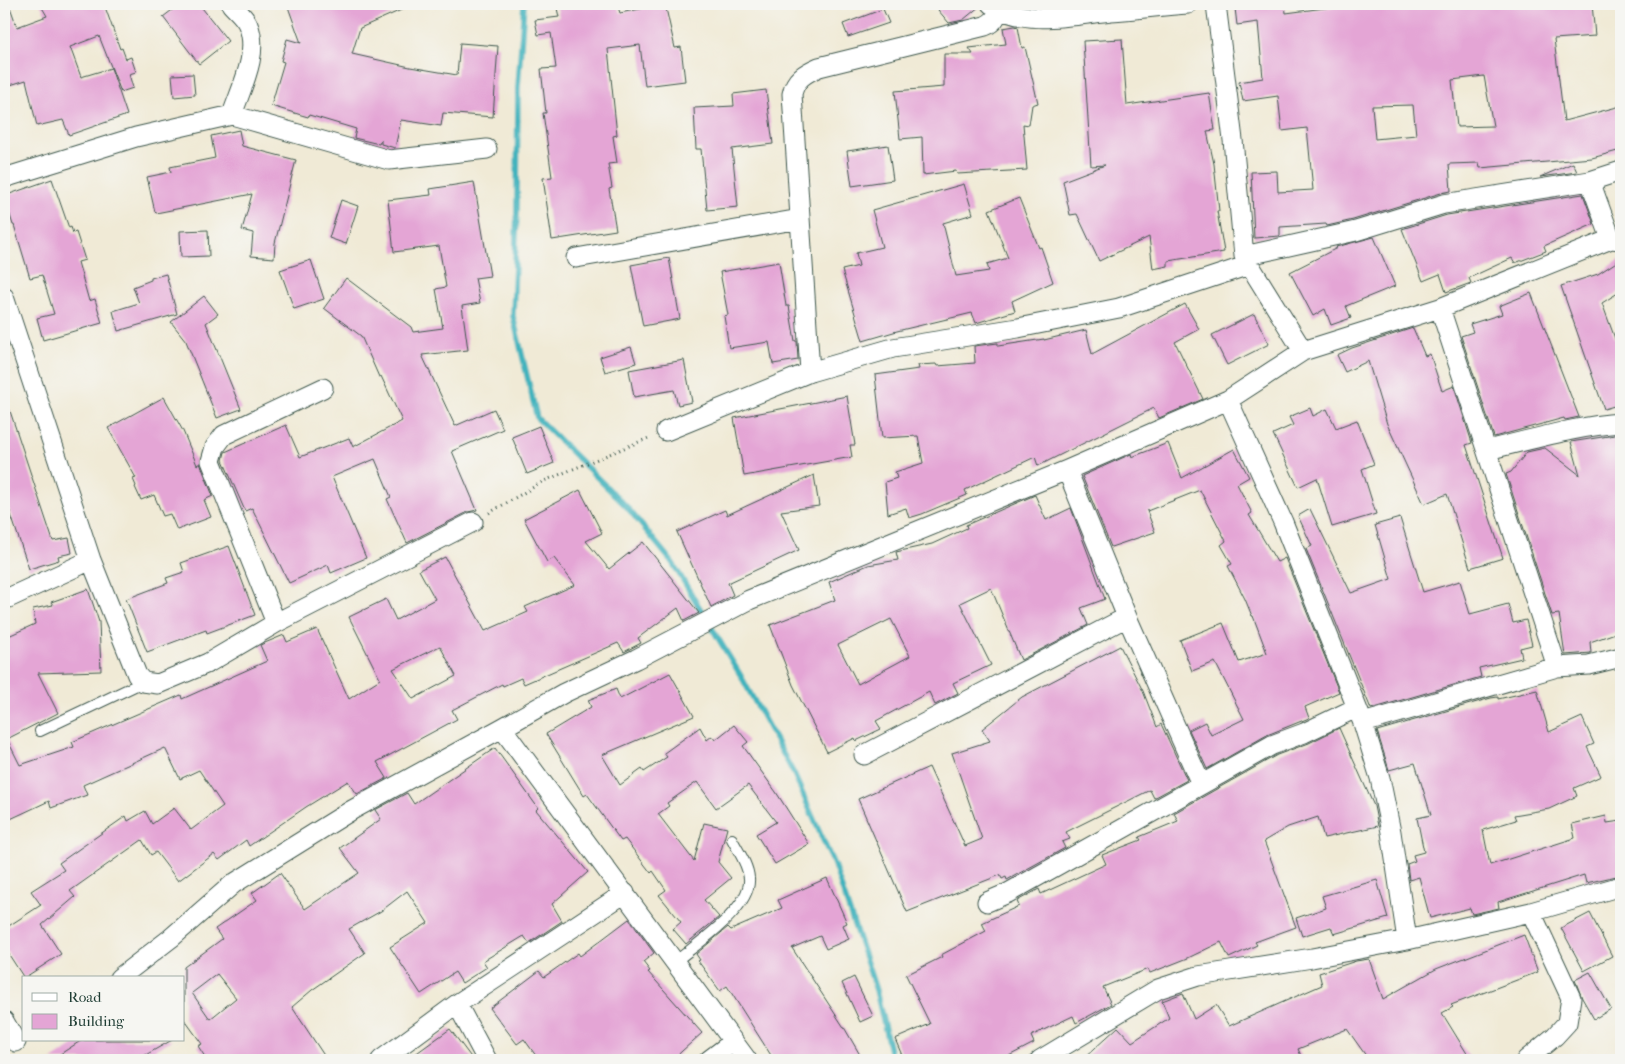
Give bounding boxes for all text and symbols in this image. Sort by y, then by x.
legend [22,976,185,1042]
text: Road [68,988,102,1006]
text: Building [68,1012,125,1030]

